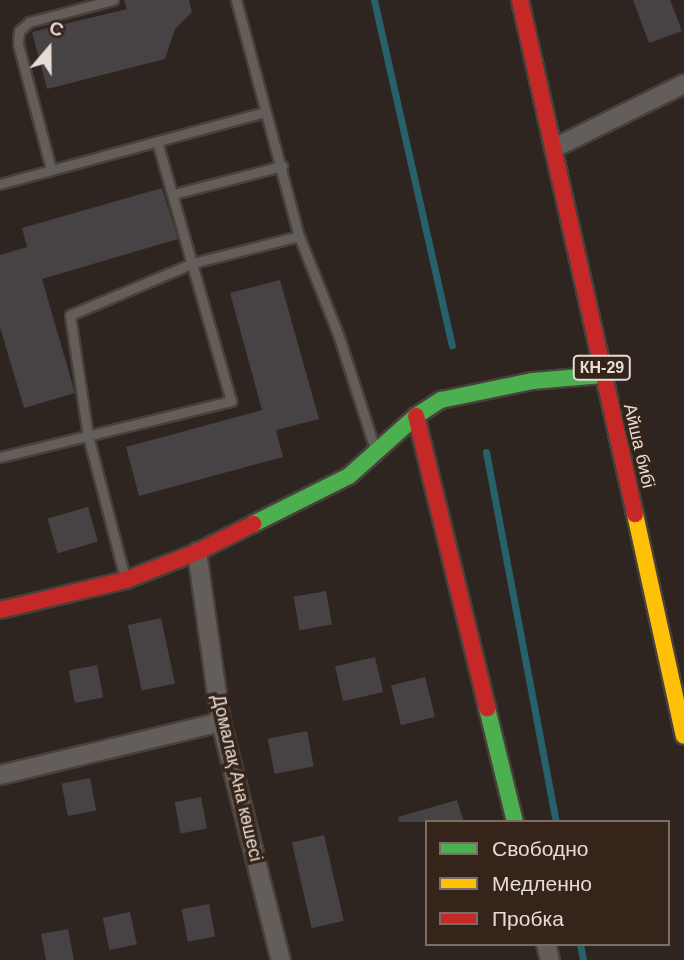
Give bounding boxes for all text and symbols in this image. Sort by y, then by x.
north arrow [14,14,84,84]
text: С [46,17,66,41]
road number: КН-29 [572,356,632,380]
street label: Айша бибі [619,402,659,490]
street label: Домалақ Ана көшесі [207,693,267,863]
legend [425,820,670,946]
text: Свободно [492,837,589,860]
text: Медленно [492,872,592,895]
text: Пробка [492,907,564,930]

